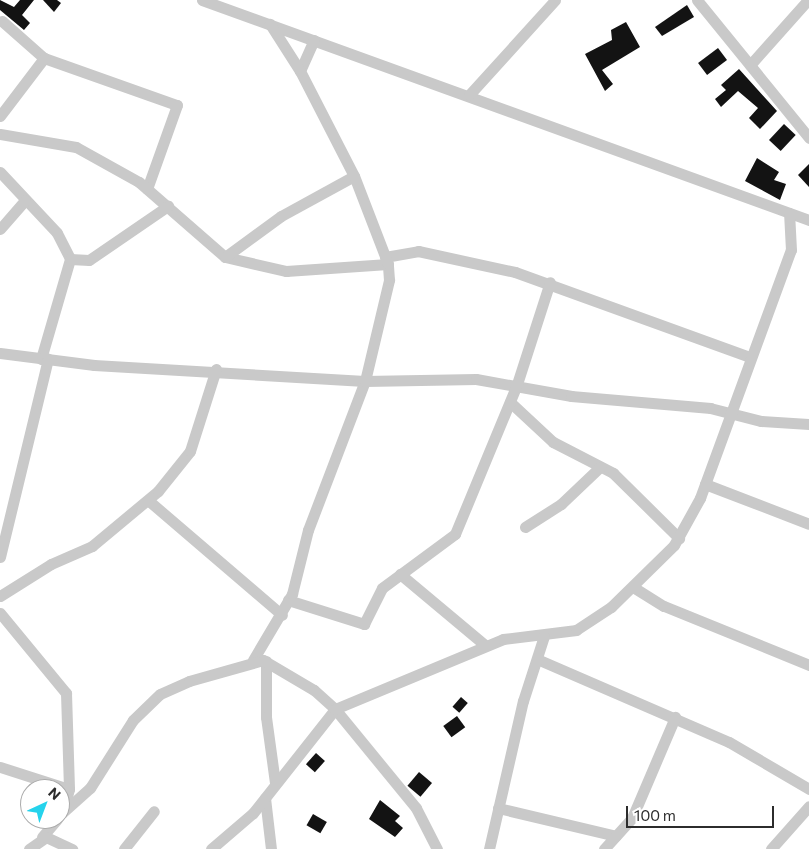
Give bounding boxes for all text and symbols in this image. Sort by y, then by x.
north arrow [20,779,70,829]
text: N [45,784,65,803]
scale bar [629,796,776,828]
text: 100 m [634,806,676,824]

